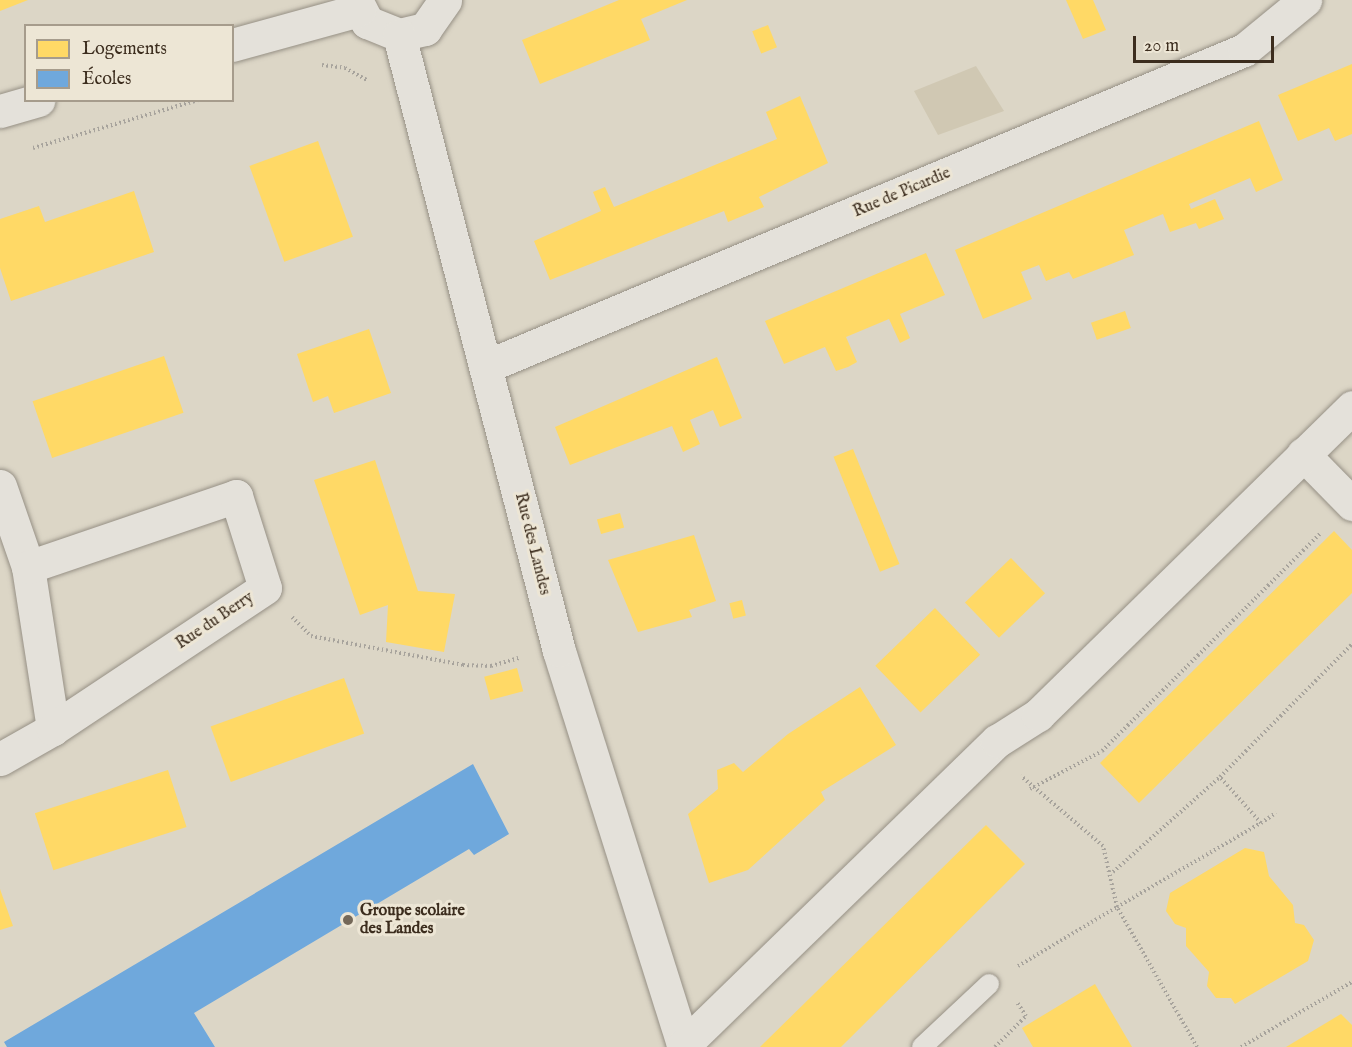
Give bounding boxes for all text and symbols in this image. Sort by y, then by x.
legend [24,24,234,102]
scale bar [1136,24,1277,62]
text: 20 m [1144,35,1179,58]
text: Logements [82,38,167,61]
text: Écoles [82,68,131,91]
street label: Rue de Picardie [850,164,954,222]
street label: Rue des Landes [510,491,554,597]
street label: Rue du Berry [173,588,257,654]
place label: Groupe scolaire des Landes [360,901,465,939]
marker: Groupe scolaire des Landes [341,913,355,927]

